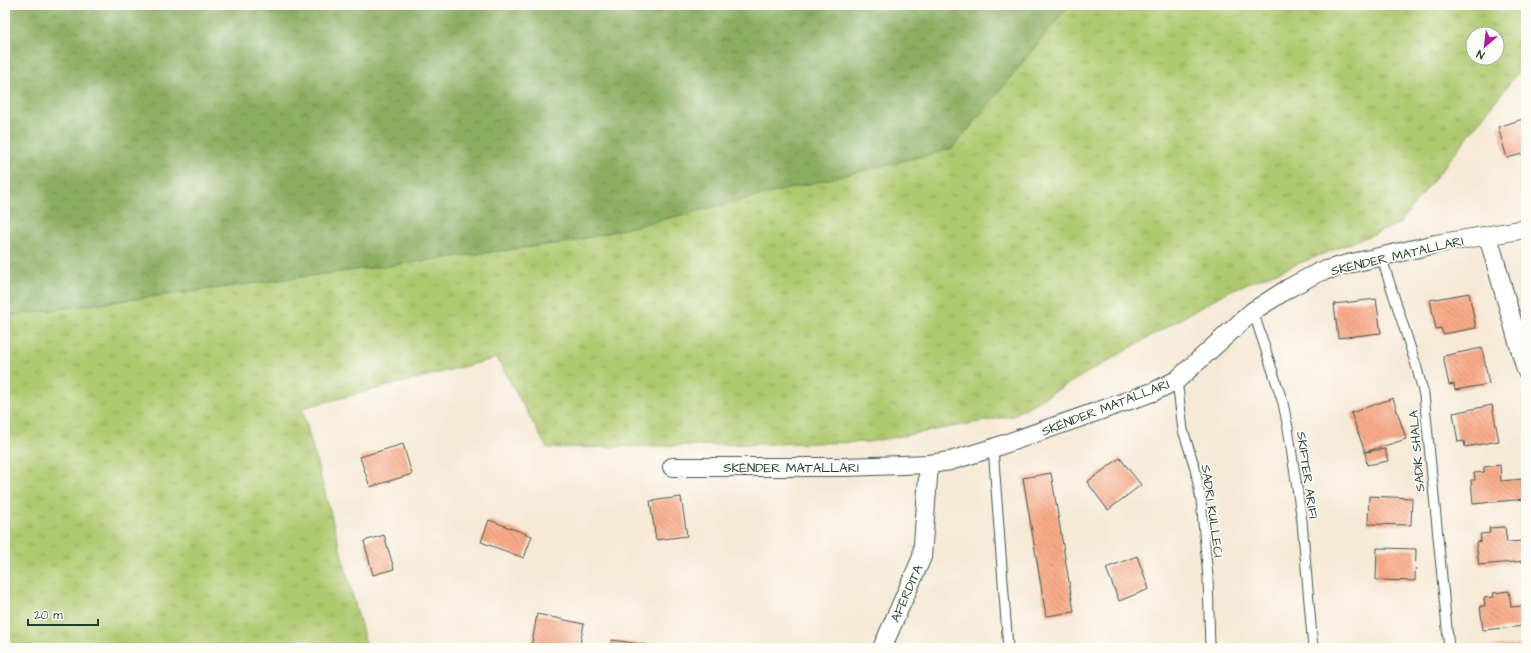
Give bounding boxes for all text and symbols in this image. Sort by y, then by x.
north arrow [1465,26,1505,66]
text: N [1474,46,1487,63]
street label: SKËNDER MATALLARI [1329,232,1465,280]
street label: SKËNDER MATALLARI [1039,375,1172,441]
street label: SADIK SHALA [1404,409,1430,493]
street label: SKIFTER ARIFI [1292,430,1322,520]
street label: SKËNDER MATALLARI [723,459,859,477]
street label: SADRI KULLECI [1197,464,1227,559]
street label: AFËRDITA [886,561,928,625]
scale bar [28,601,98,627]
text: 20 m [34,607,63,624]

